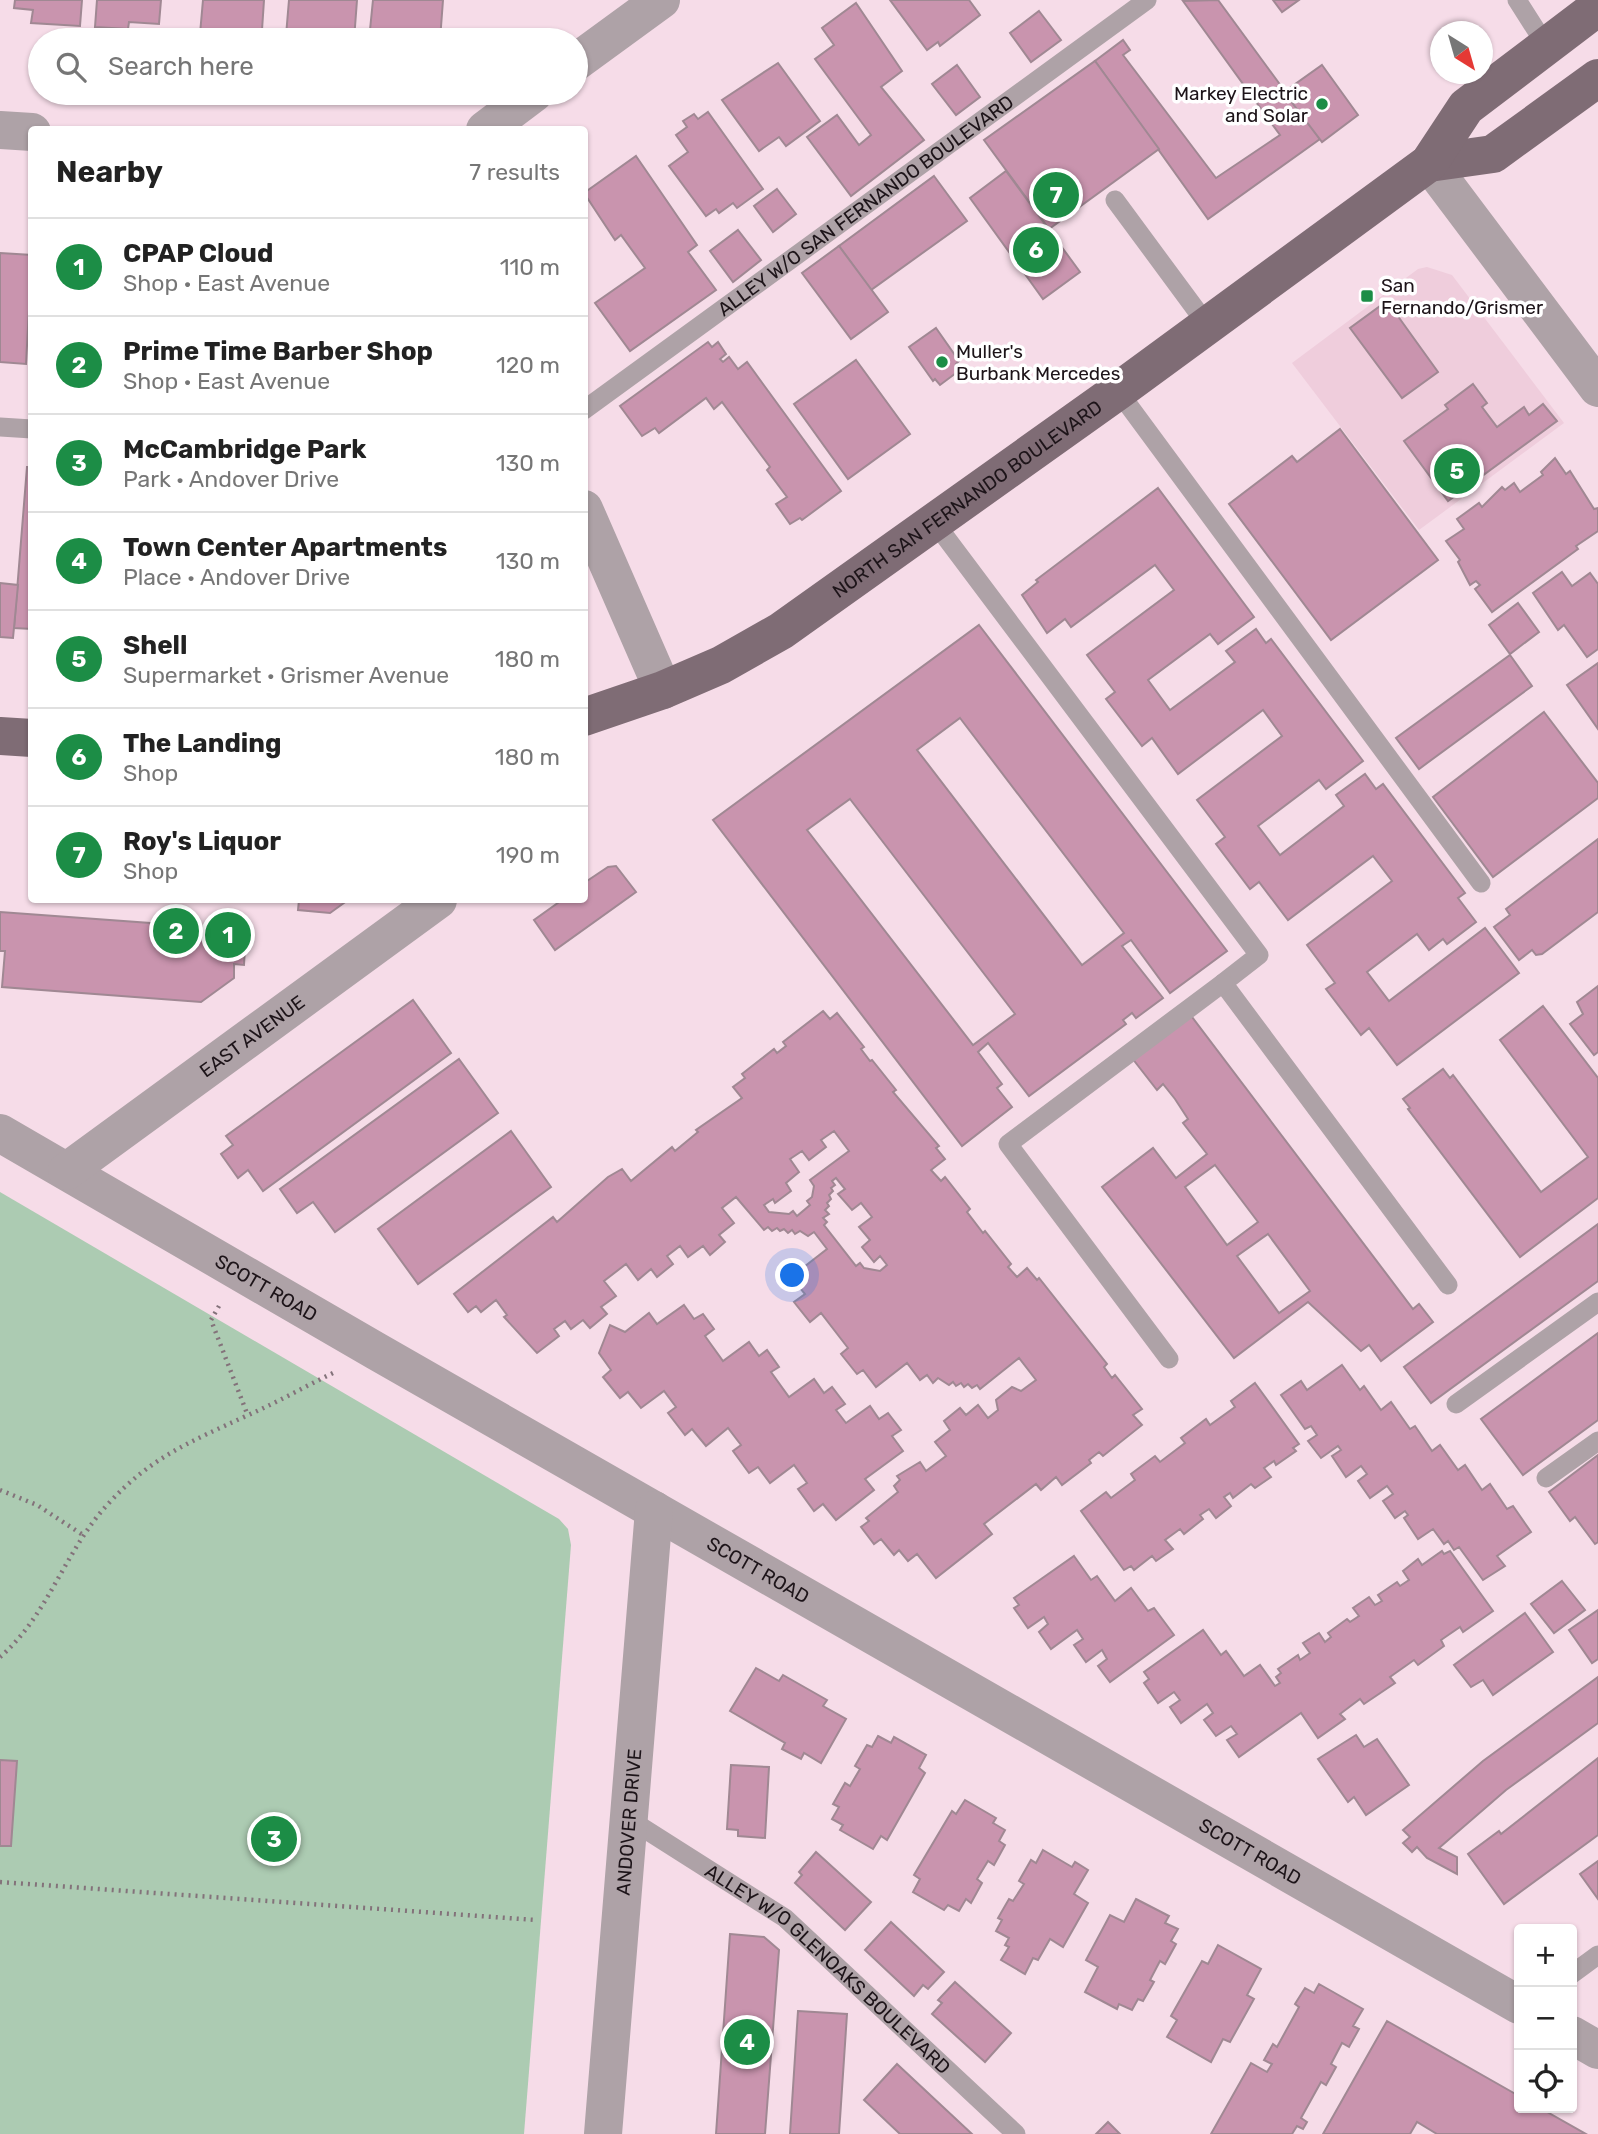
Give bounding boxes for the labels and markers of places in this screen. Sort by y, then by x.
place label: Markey Electric and Solar [1174,82,1309,127]
marker: Markey Electric and Solar [1314,96,1330,112]
pin: 7 [1033,169,1079,221]
pin: 6 [1013,224,1059,276]
place label: San Fernando/Grismer [1381,274,1544,319]
marker: San Fernando/Grismer [1359,288,1375,304]
place label: Muller's Burbank Mercedes [956,340,1120,385]
marker: Muller's Burbank Mercedes [934,354,950,370]
pin: 5 [1434,445,1480,497]
pin: 2 [153,905,199,957]
pin: 1 [205,909,251,961]
pin: 3 [251,1813,297,1865]
pin: 4 [724,2016,770,2068]

